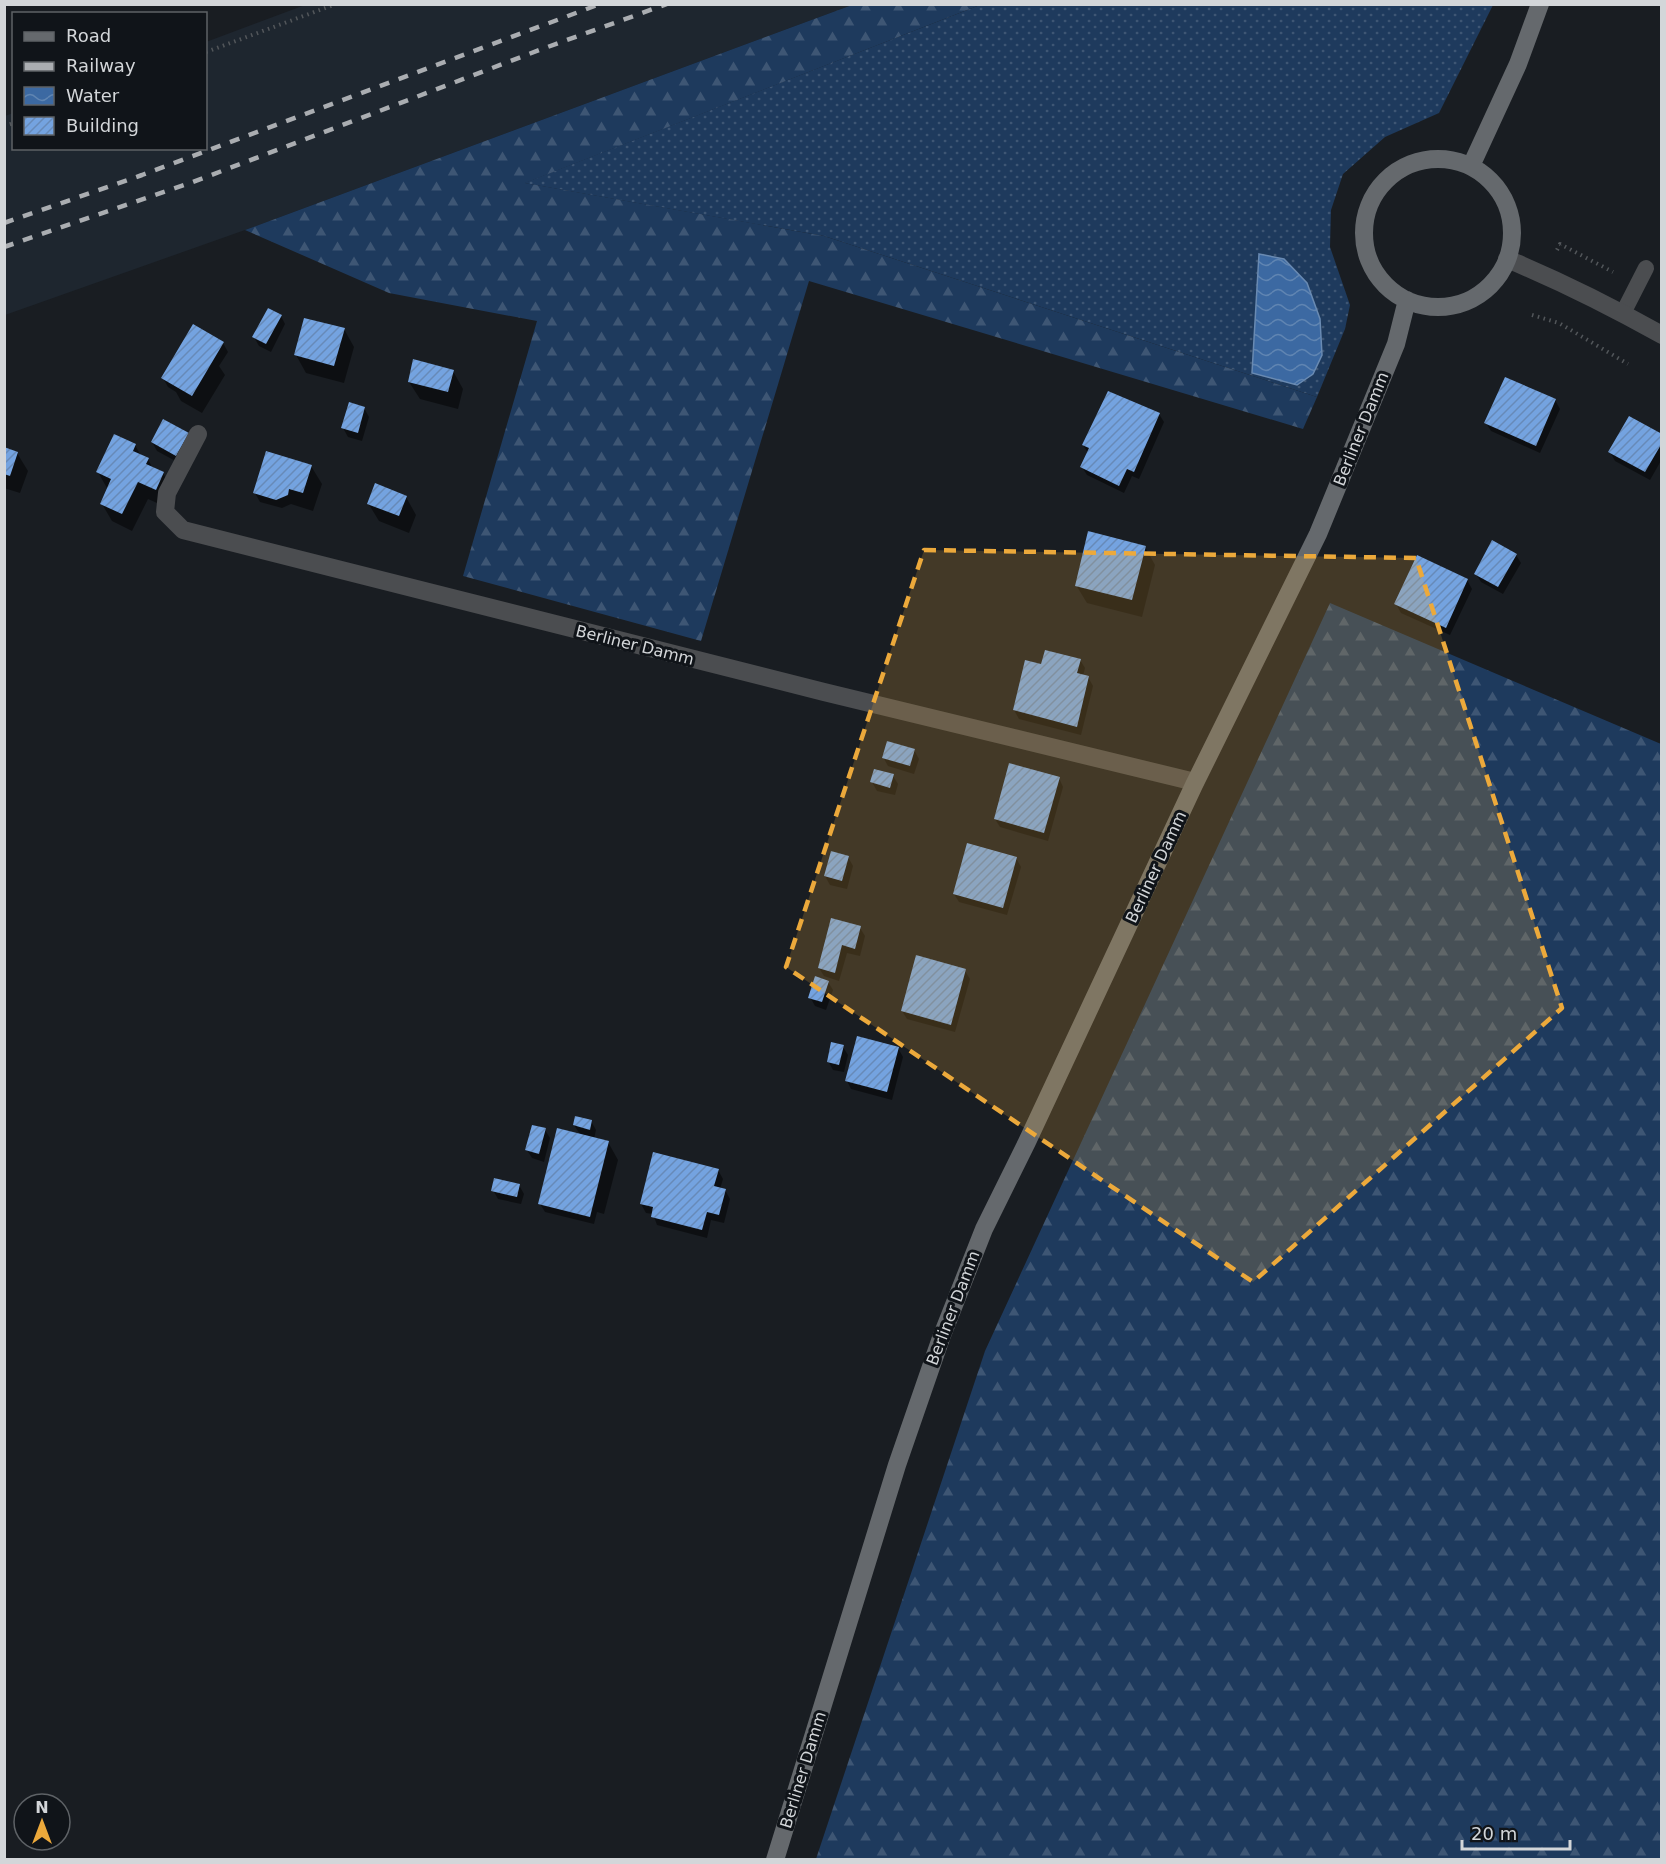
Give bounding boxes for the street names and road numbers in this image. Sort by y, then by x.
street label: Berliner Damm [1329,369,1393,489]
street label: Berliner Damm [574,621,696,669]
street label: Berliner Damm [1122,808,1190,926]
street label: Berliner Damm [922,1248,984,1368]
street label: Berliner Damm [776,1709,830,1831]

